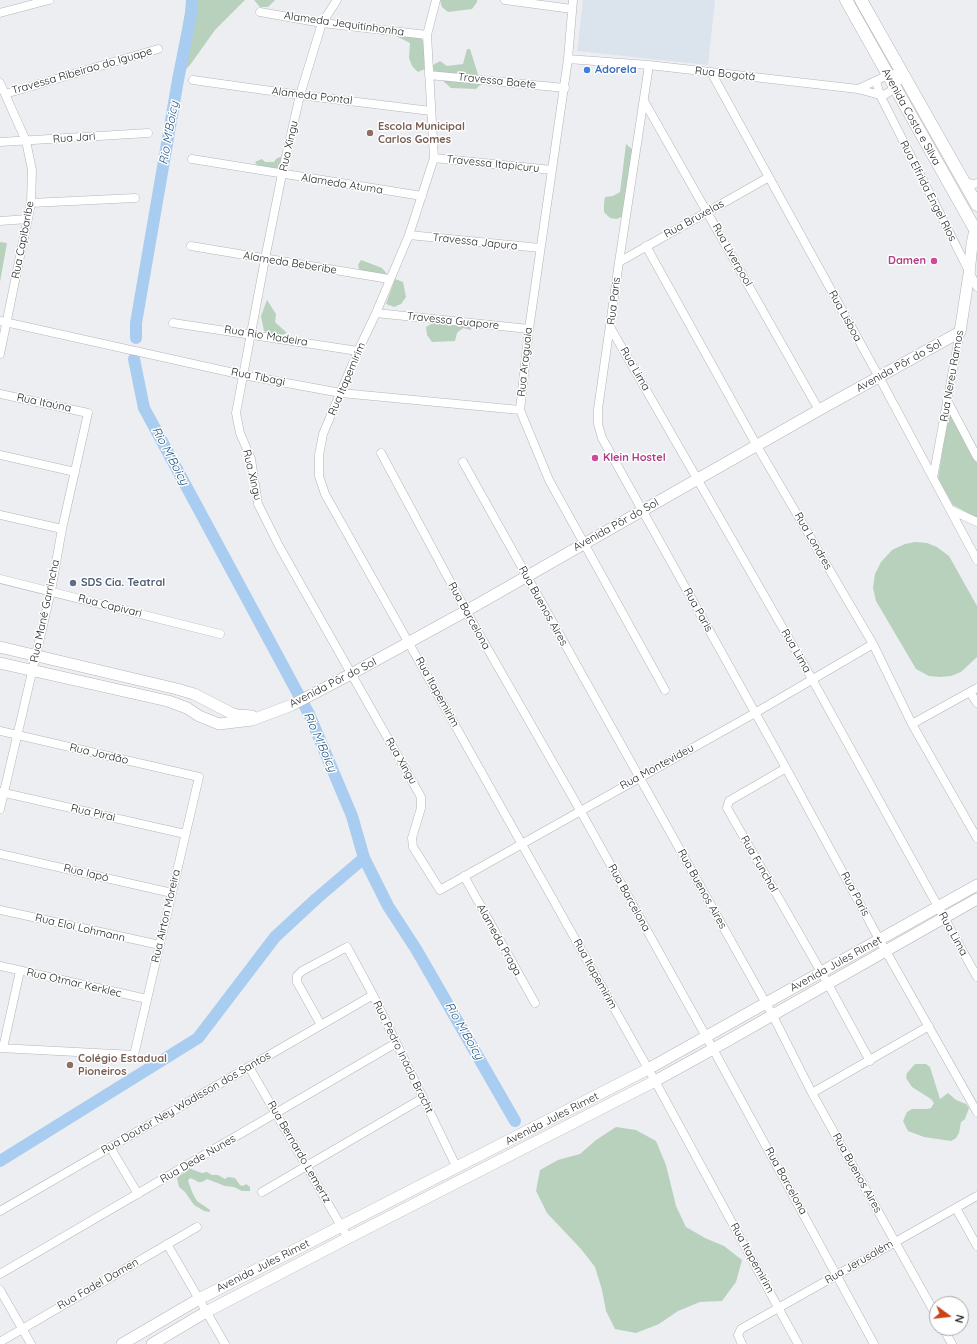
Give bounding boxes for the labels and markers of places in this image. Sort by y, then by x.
place label: Adorela [595,63,637,77]
marker: Adorela [582,65,592,75]
place label: Escola Municipal Carlos Gomes [378,120,465,146]
marker: Escola Municipal Carlos Gomes [365,128,375,138]
place label: Damen [888,254,926,268]
marker: Damen [929,256,939,266]
place label: Klein Hostel [603,451,666,465]
marker: Klein Hostel [590,453,600,463]
place label: SDS Cia. Teatral [81,576,165,590]
marker: SDS Cia. Teatral [68,578,78,588]
place label: Colégio Estadual Pioneiros [78,1052,167,1078]
marker: Colégio Estadual Pioneiros [65,1060,75,1070]

